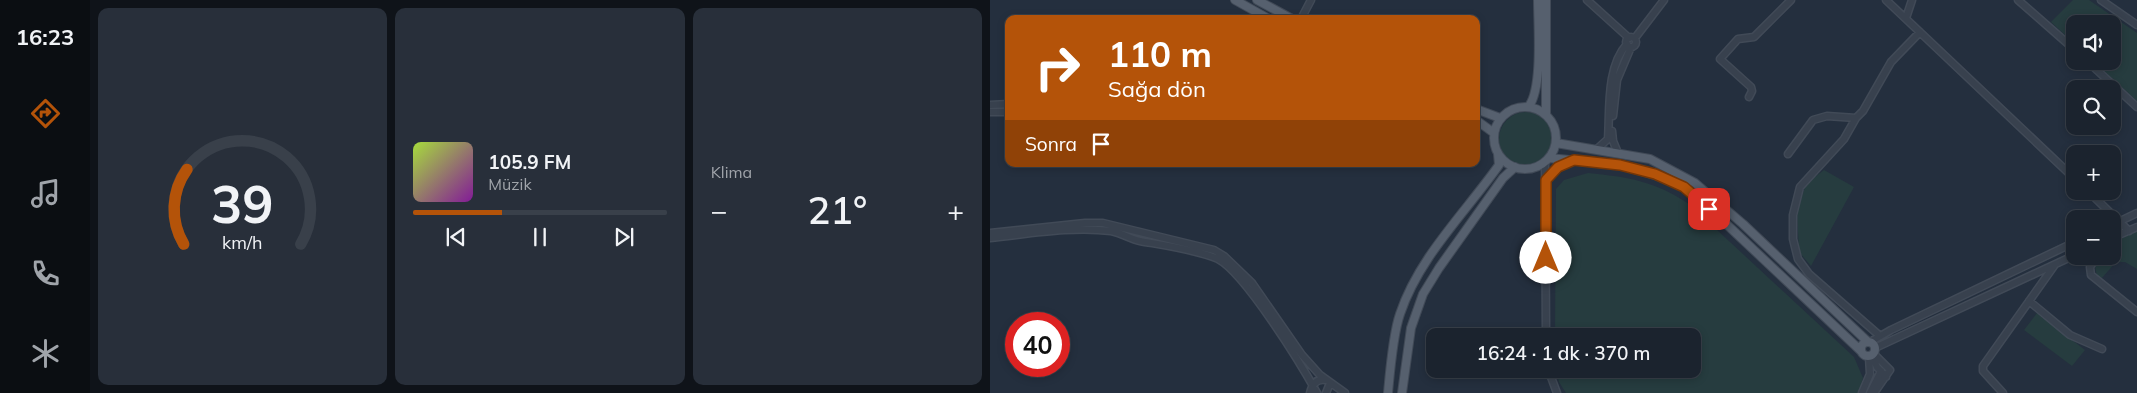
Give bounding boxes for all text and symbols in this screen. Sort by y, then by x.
map controls [2066,15,2121,265]
button: sound [2066,15,2121,70]
text: 16:23 [16,23,74,51]
text: 110 m [1108,32,1212,76]
icon: right [1025,35,1090,100]
text: Sağa dön [1108,75,1206,103]
button: search [2066,80,2121,135]
icon: directions [28,96,63,131]
icon: arrive [1087,130,1115,158]
text: Sonra [1025,132,1077,156]
button: + [2066,145,2121,200]
text: 105.9 FM [488,150,571,174]
text: Klima [711,162,752,182]
text: 39 [211,171,274,236]
text: Müzik [488,174,532,194]
icon: music [28,176,63,211]
text: 21° [807,186,867,234]
pin [1688,188,1730,230]
text: − [711,193,727,228]
text: + [947,193,964,228]
icon: arrive [1695,195,1723,223]
button: − [2066,210,2121,265]
icon: previous [442,223,470,251]
icon: pause [526,223,554,251]
icon: next [610,223,638,251]
text: km/h [222,231,263,253]
position arrow [1519,231,1571,283]
icon: phone [28,256,63,291]
speed limit sign: 40 [1005,312,1070,377]
icon: climate [28,336,63,371]
text: 16:24 · 1 dk · 370 m [1477,341,1650,365]

